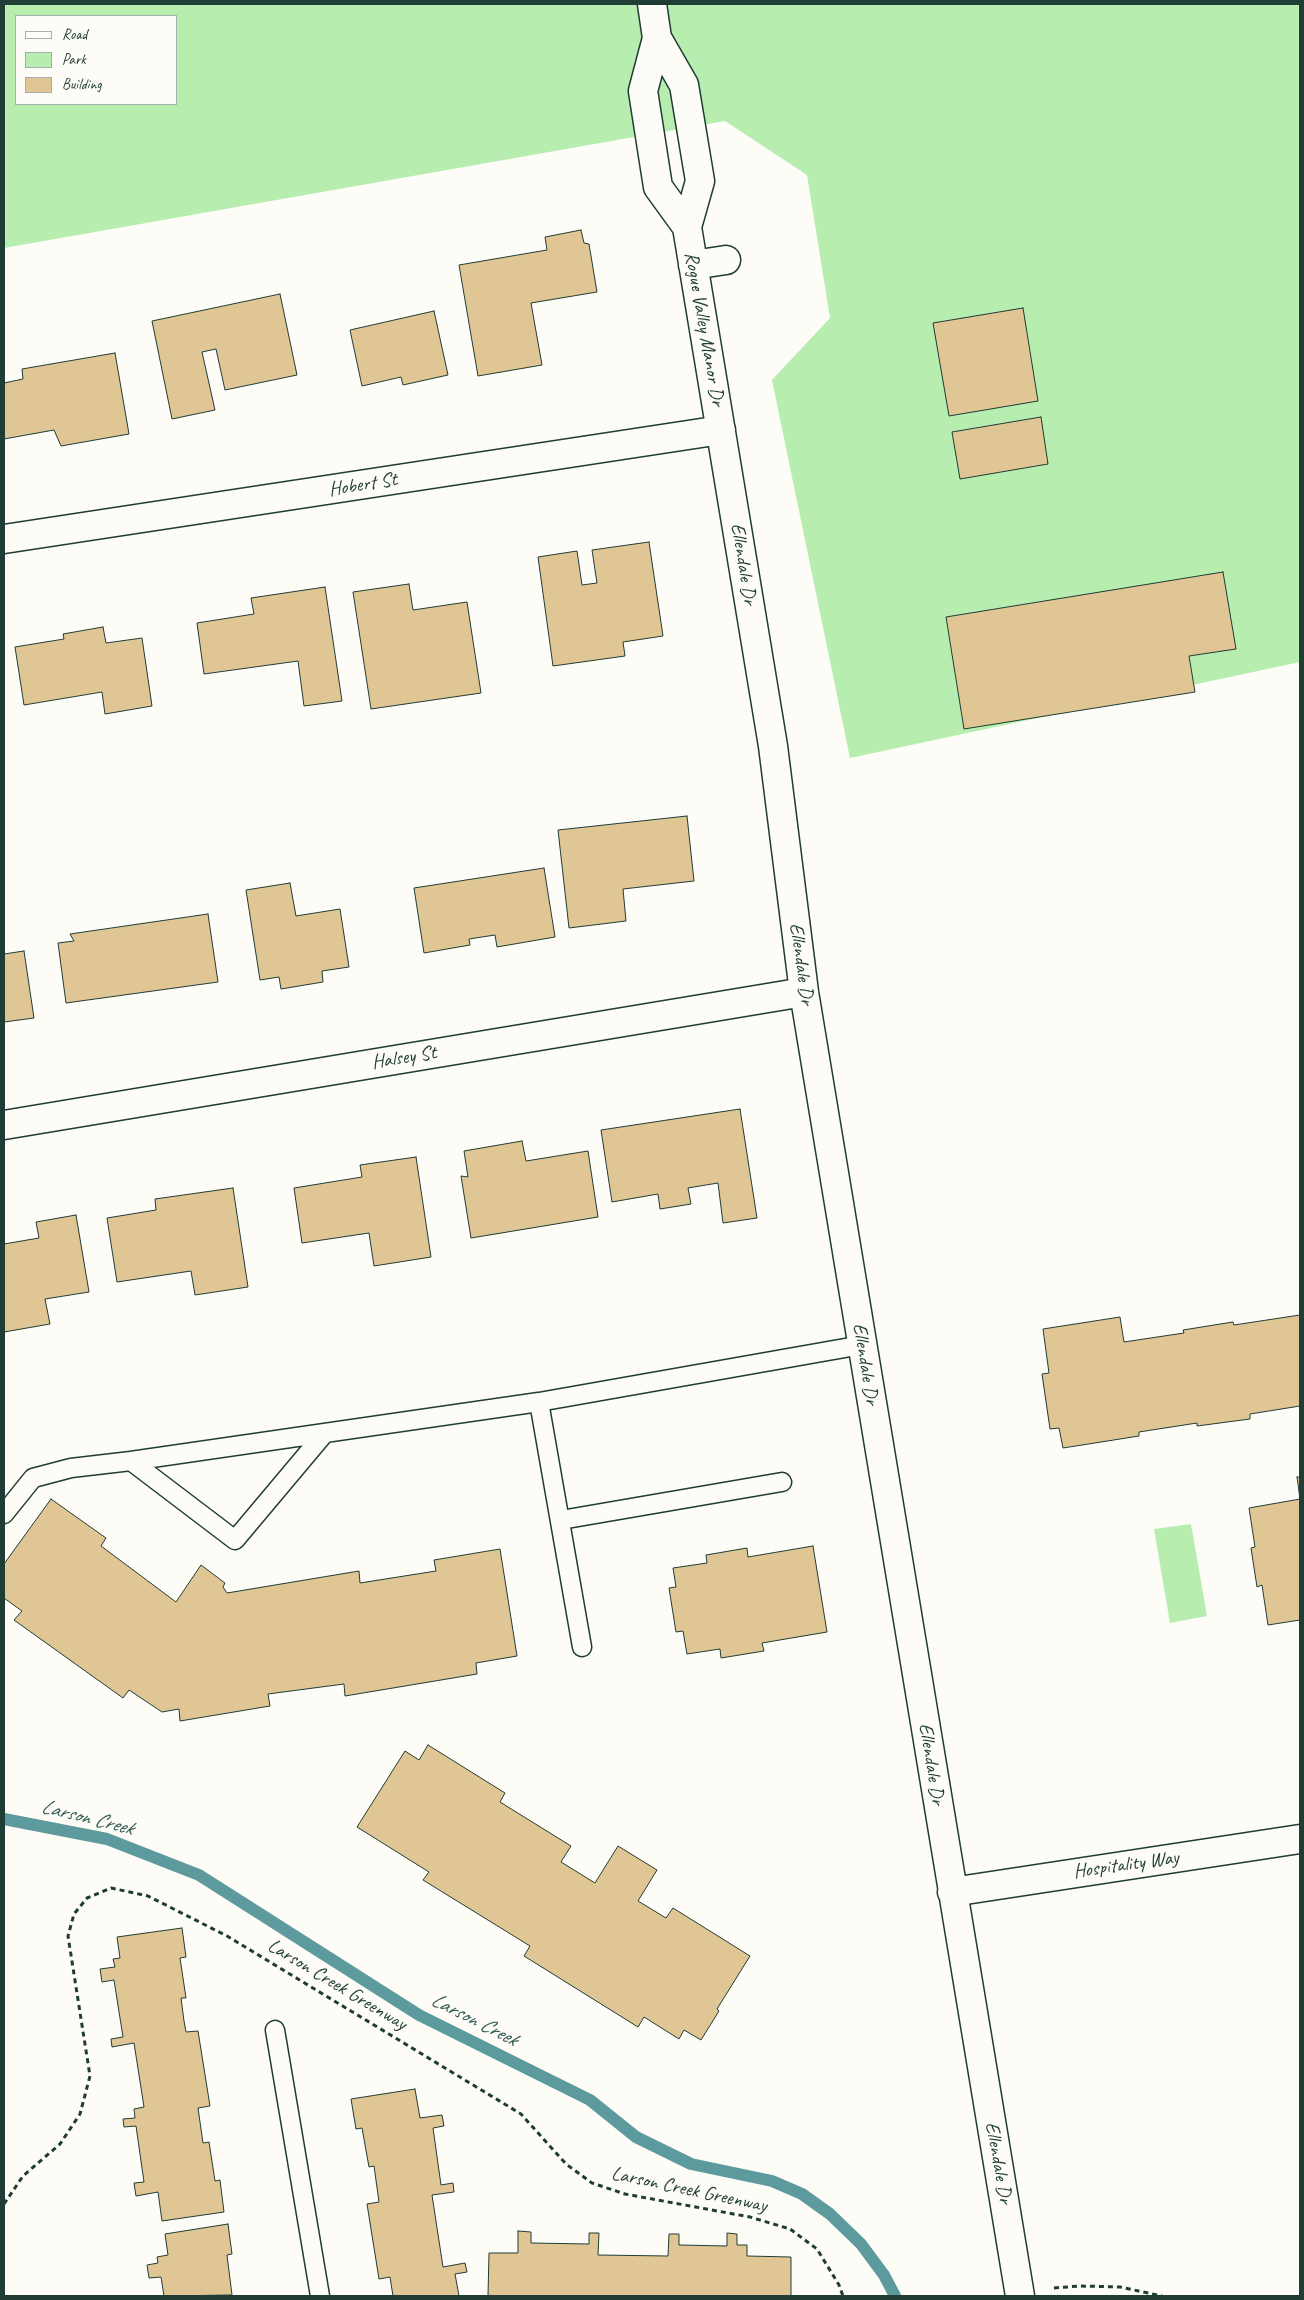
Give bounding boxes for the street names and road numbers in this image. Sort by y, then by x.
street label: Rogue Valley Manor Dr [679,250,729,408]
street label: Hobert St [327,468,399,502]
street label: Ellendale Dr [725,521,761,607]
street label: Ellendale Dr [783,922,819,1006]
street label: Halsey St [370,1041,438,1075]
street label: Ellendale Dr [847,1321,883,1407]
street label: Ellendale Dr [913,1721,949,1807]
street label: Hospitality Way [1072,1846,1180,1884]
street label: Larson Creek Greenway [263,1934,411,2036]
street label: Ellendale Dr [979,2120,1017,2206]
street label: Larson Creek Greenway [609,2162,769,2218]

